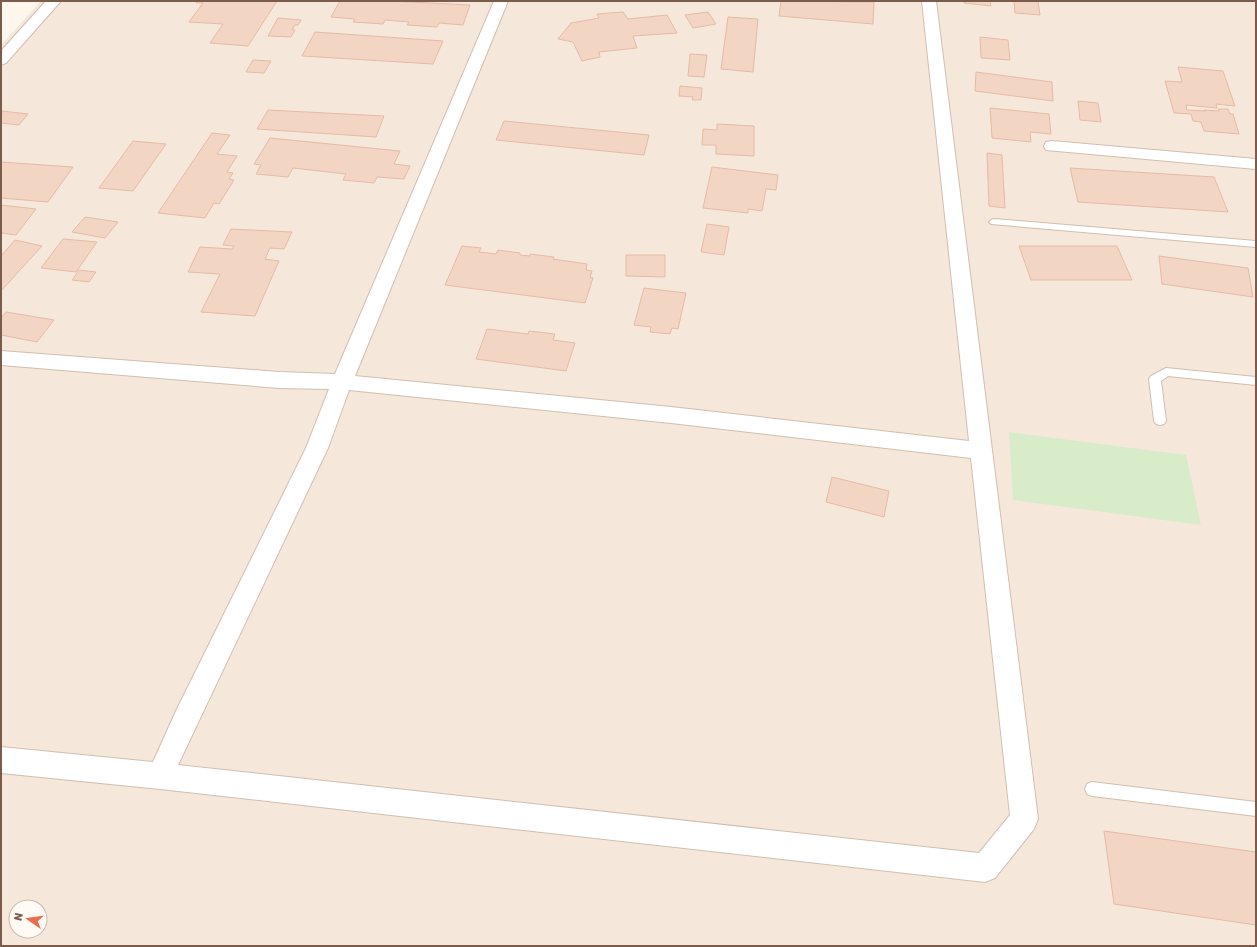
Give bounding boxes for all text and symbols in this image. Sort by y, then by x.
north arrow [8,899,48,939]
text: N [12,911,26,922]

